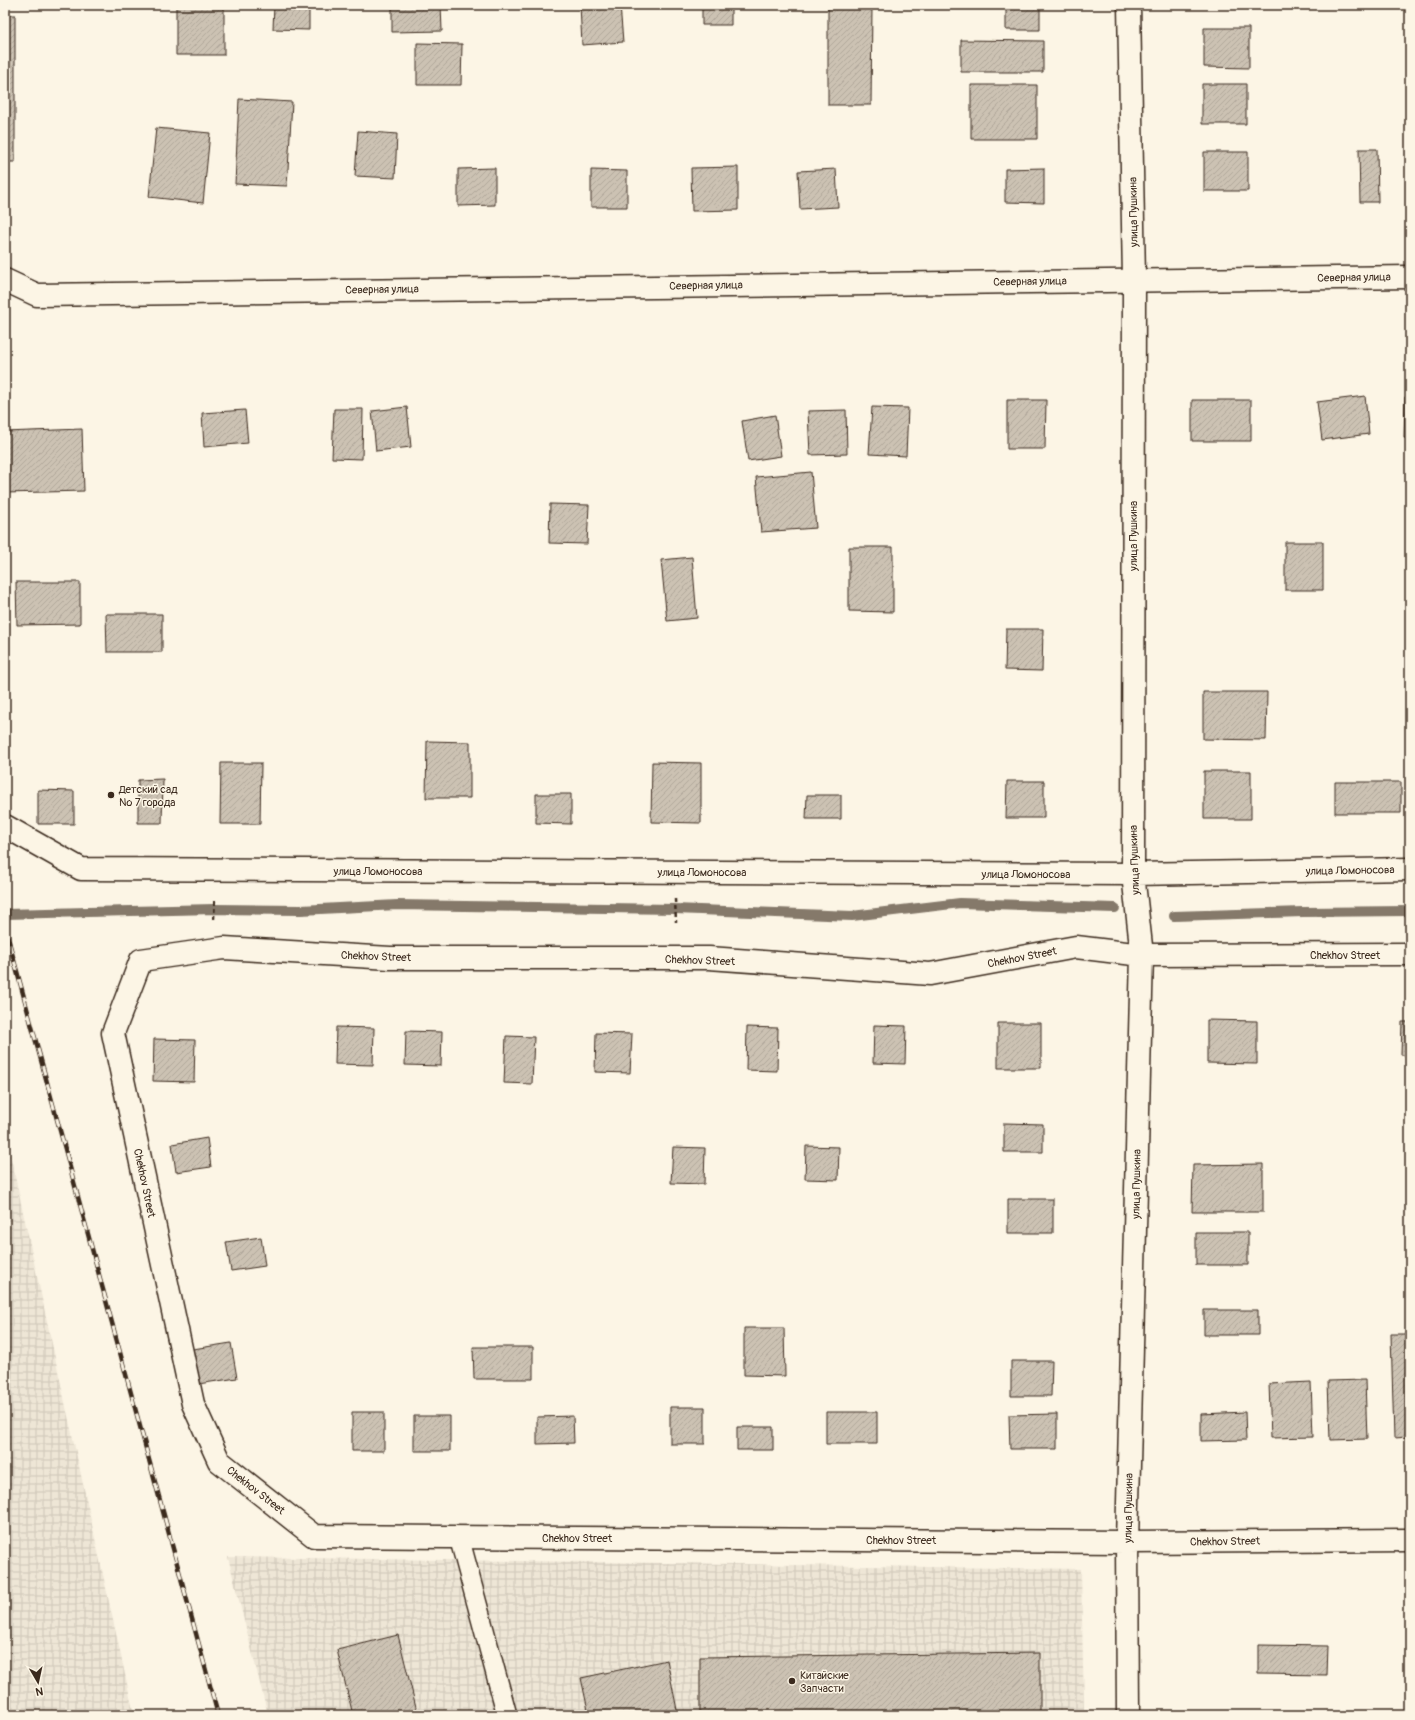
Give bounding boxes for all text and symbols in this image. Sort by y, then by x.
street label: улица Пушкина [1126,177,1141,248]
street label: Северная улица [1317,270,1391,285]
street label: Северная улица [993,274,1067,289]
street label: Северная улица [669,278,743,293]
street label: Северная улица [345,282,419,297]
street label: улица Пушкина [1127,501,1140,572]
place label: Детский сад № 7 города [118,783,178,809]
marker: Детский сад № 7 города [106,790,116,800]
street label: улица Пушкина [1127,825,1142,896]
street label: улица Ломоносова [1304,863,1395,878]
street label: улица Ломоносова [333,865,422,878]
street label: улица Ломоносова [657,866,746,879]
street label: улица Ломоносова [981,868,1070,881]
street label: Chekhov Street [986,944,1058,971]
street label: Chekhov Street [341,949,412,964]
street label: Chekhov Street [1310,949,1381,962]
street label: Chekhov Street [665,953,736,968]
street label: Chekhov Street [131,1147,158,1219]
street label: улица Пушкина [1129,1149,1144,1220]
street label: Chekhov Street [224,1464,288,1517]
street label: улица Пушкина [1121,1473,1136,1544]
street label: Chekhov Street [542,1532,613,1545]
street label: Chekhov Street [866,1534,937,1547]
street label: Chekhov Street [1190,1534,1261,1549]
north arrow [18,1662,58,1702]
place label: Китайские Запчасти [800,1669,849,1695]
marker: Китайские Запчасти [787,1676,797,1686]
text: N [34,1684,44,1698]

